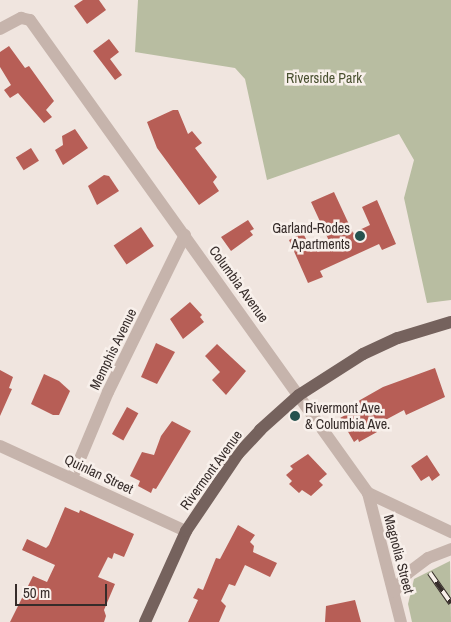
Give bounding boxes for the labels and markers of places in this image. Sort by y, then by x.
place label: Garland-Rodes Apartments [272,220,350,252]
marker: Garland-Rodes Apartments [354,230,366,242]
place label: Rivermont Ave. & Columbia Ave. [305,400,391,432]
marker: Rivermont Ave. & Columbia Ave. [289,410,301,422]

